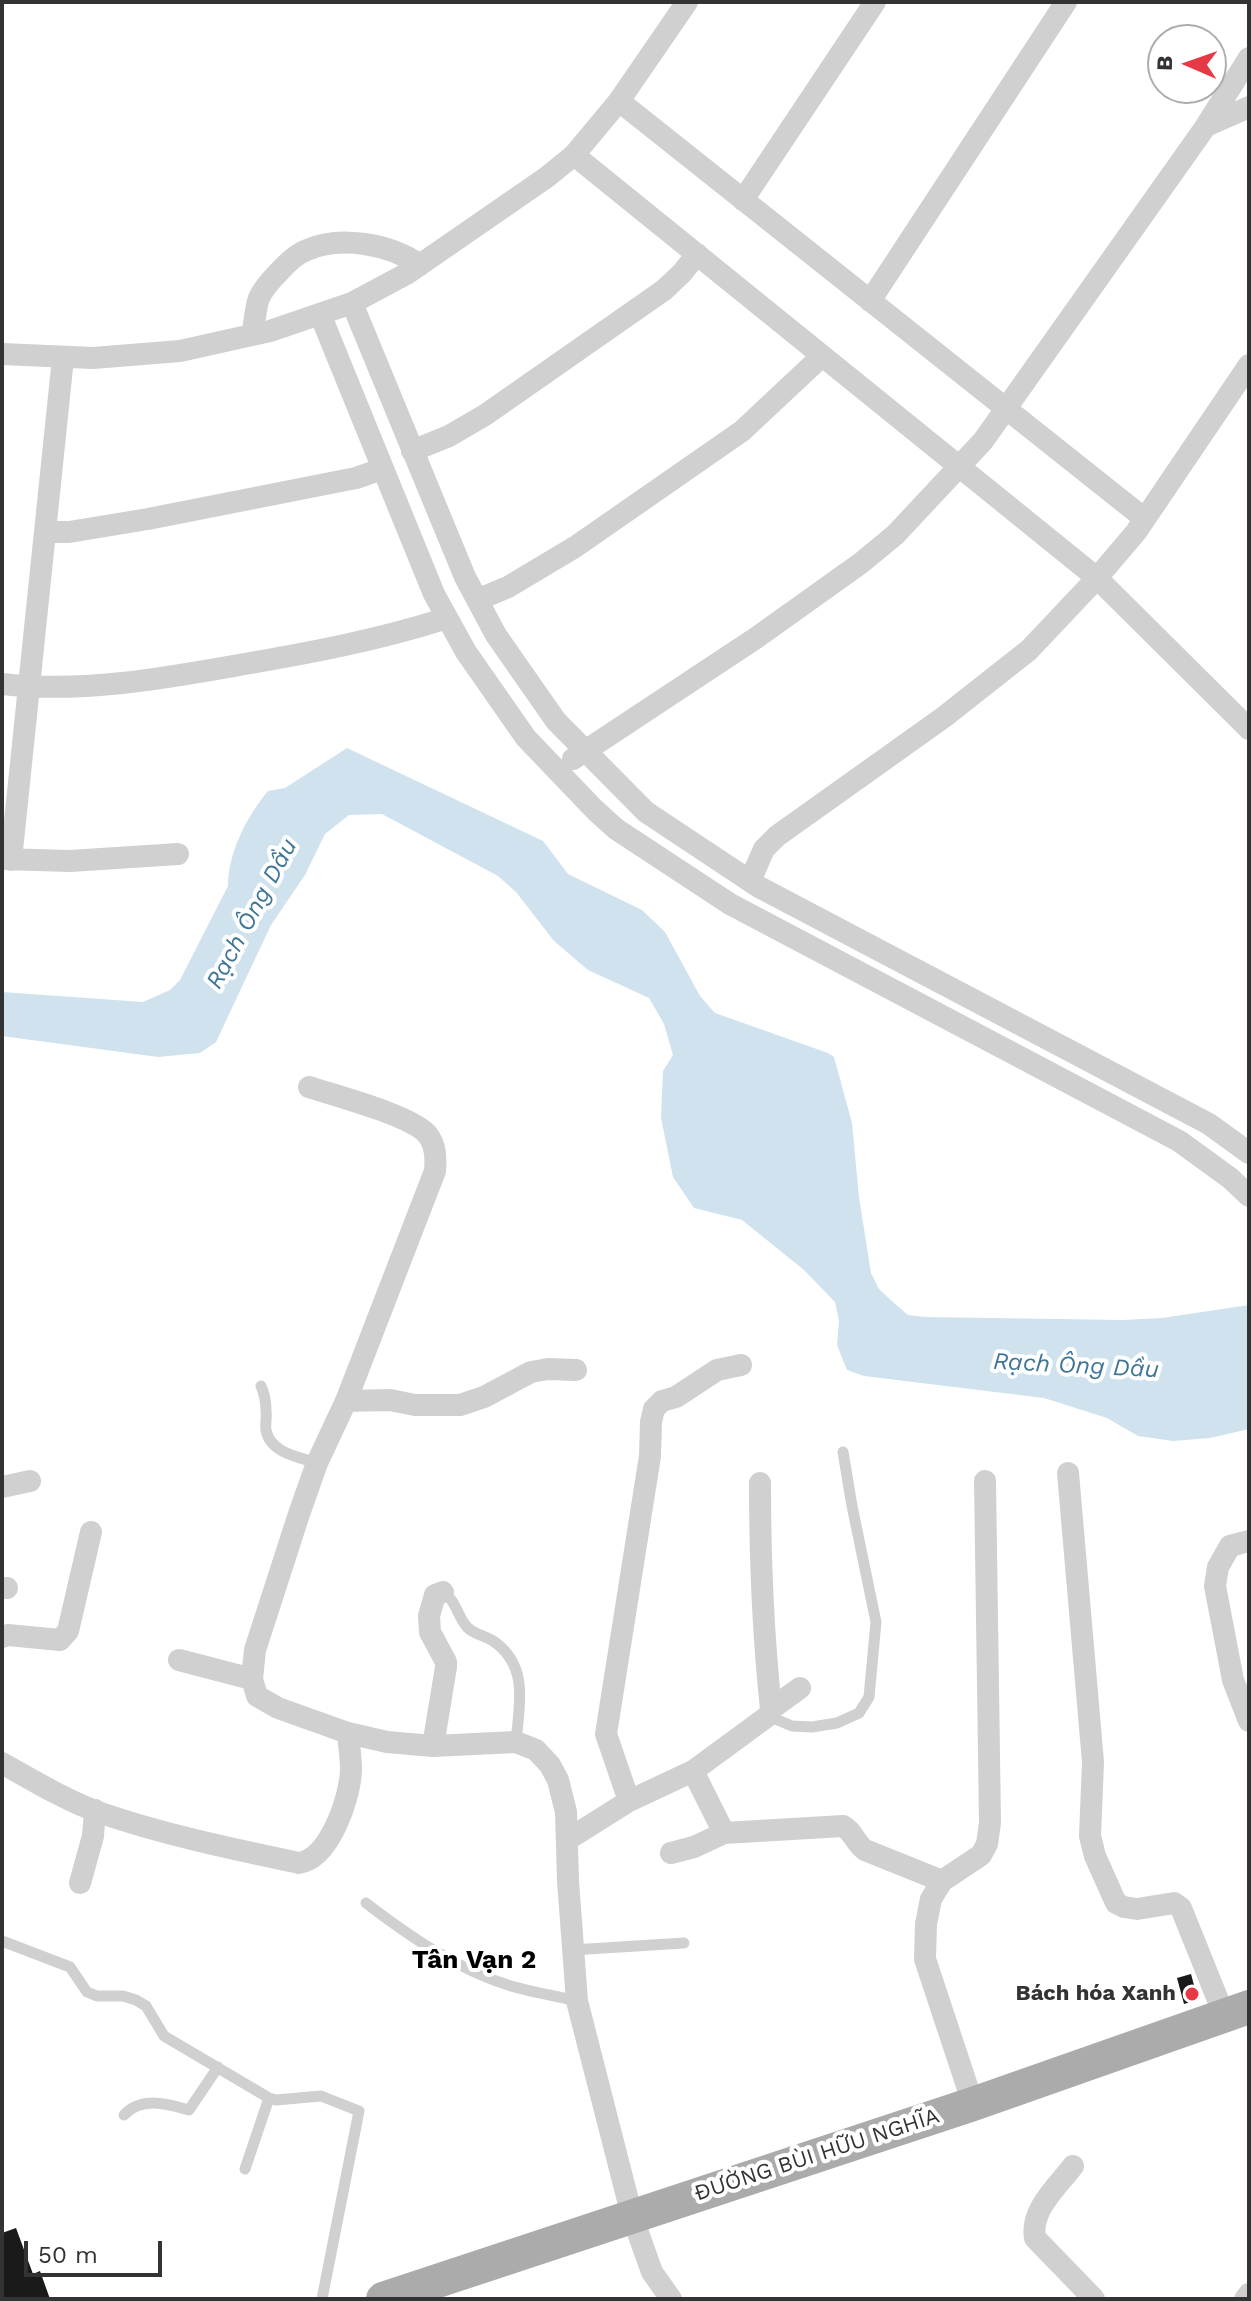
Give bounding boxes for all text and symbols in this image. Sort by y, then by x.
north arrow [1147,24,1227,104]
text: B [1152,55,1177,71]
water label: Rạch Ông Dầu [200,834,304,994]
water label: Rạch Ông Dầu [992,1347,1160,1385]
district label: Tân Vạn 2 [412,1944,536,1976]
place label: Bách hóa Xanh [1016,1981,1176,2007]
marker: Bách hóa Xanh [1183,1985,1201,2003]
street label: ĐƯỜNG BÙI HỮU NGHĨA [691,2103,943,2207]
scale bar [28,2225,166,2275]
text: 50 m [38,2241,98,2269]

